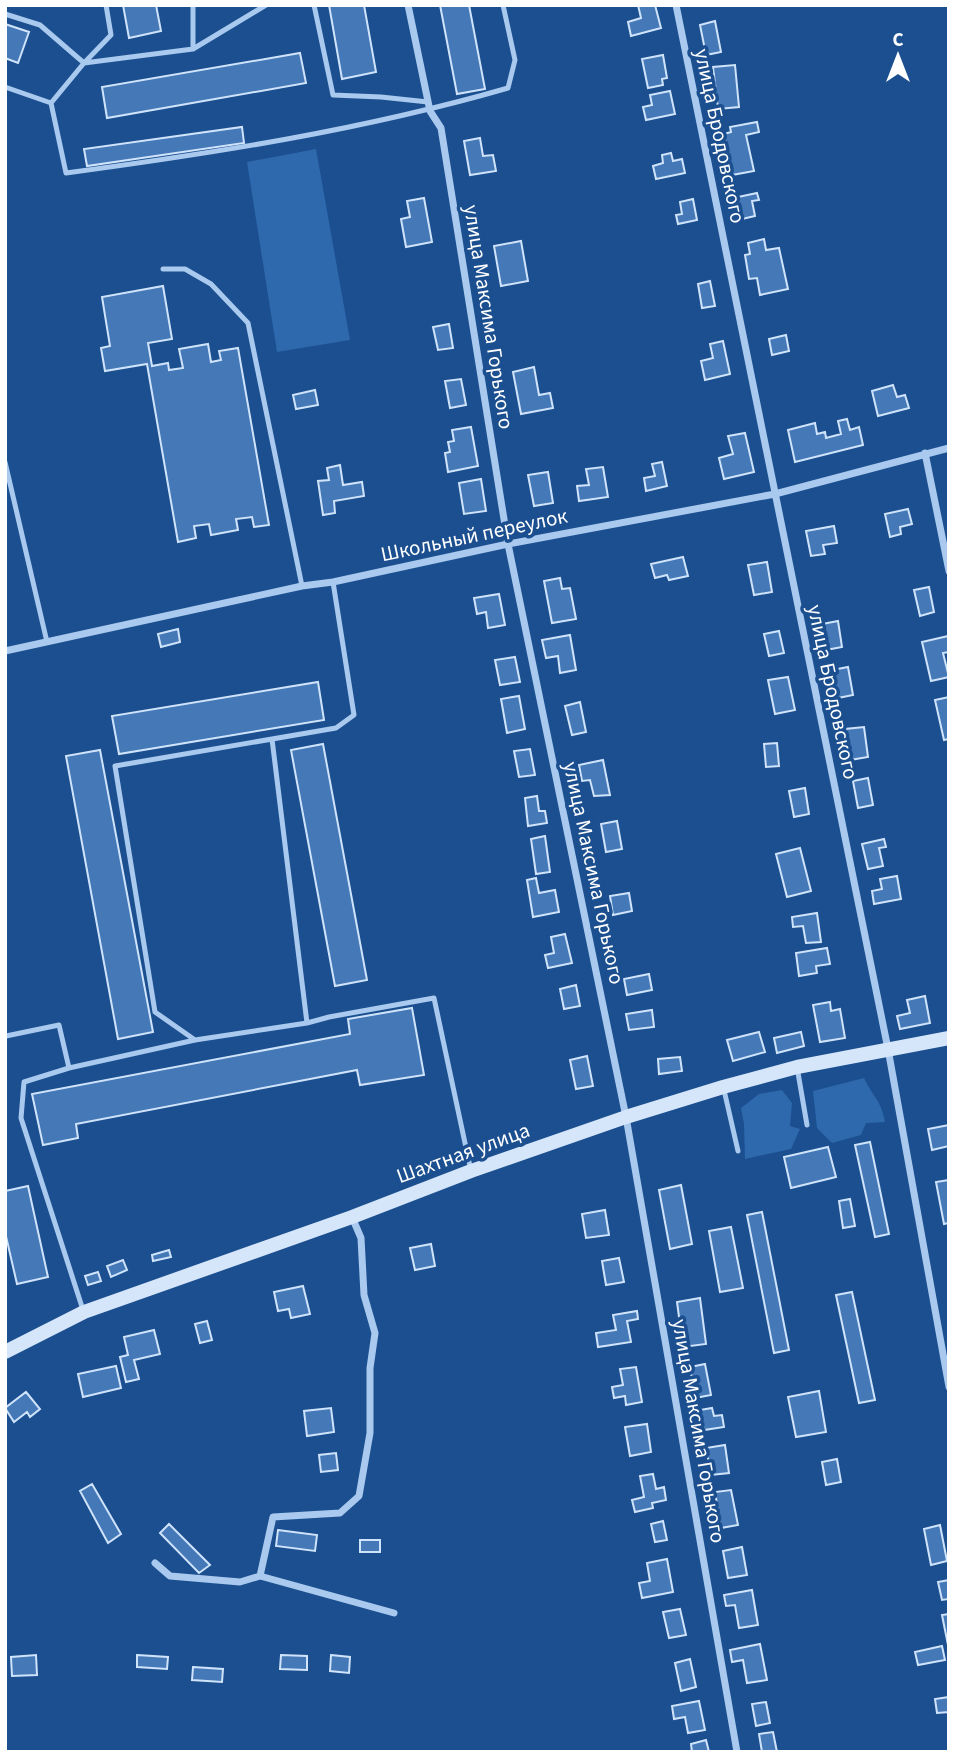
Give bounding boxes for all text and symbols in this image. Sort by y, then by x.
north arrow [863,21,933,91]
text: С [892,27,904,54]
street label: улица Бродовского [687,46,753,226]
street label: улица Максима Горького [456,203,522,431]
street label: Школьный переулок [378,500,571,569]
street label: улица Бродовского [800,602,866,782]
street label: улица Максима Горького [556,759,632,987]
street label: Шахтная улица [392,1115,534,1191]
street label: улица Максима Горького [665,1317,733,1545]

